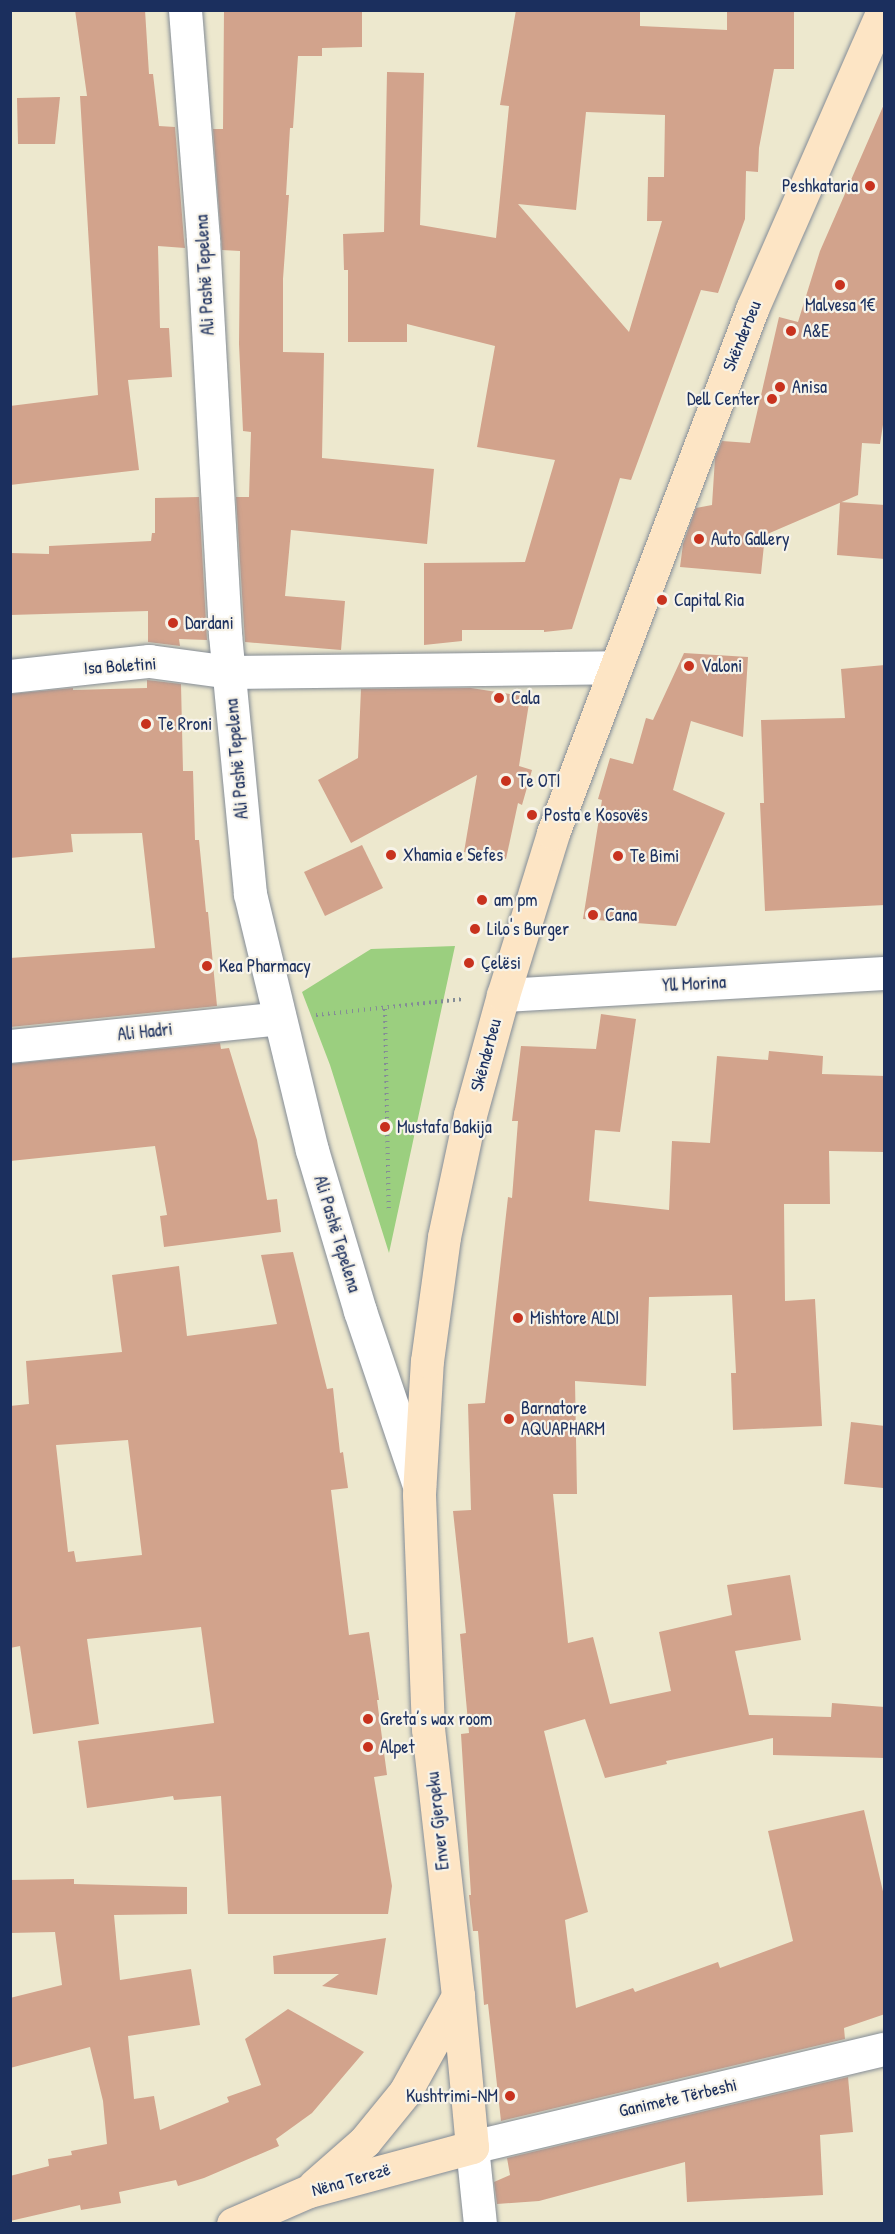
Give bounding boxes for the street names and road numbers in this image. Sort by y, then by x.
street label: Ali Pashë Tepelena [191,214,219,336]
street label: Skënderbeu [718,298,766,374]
street label: Isa Boletini [83,653,157,679]
street label: Ali Pashë Tepelena [221,698,253,820]
street label: Yll Morina [661,972,727,996]
street label: Skënderbeu [466,1017,506,1093]
street label: Ali Hadri [116,1018,174,1046]
street label: Ali Pashë Tepelena [309,1173,365,1295]
street label: Enver Gjerqeku [422,1771,454,1871]
street label: Ganimete Tërbeshi [617,2074,739,2122]
street label: Nëna Terezë [309,2159,393,2201]

